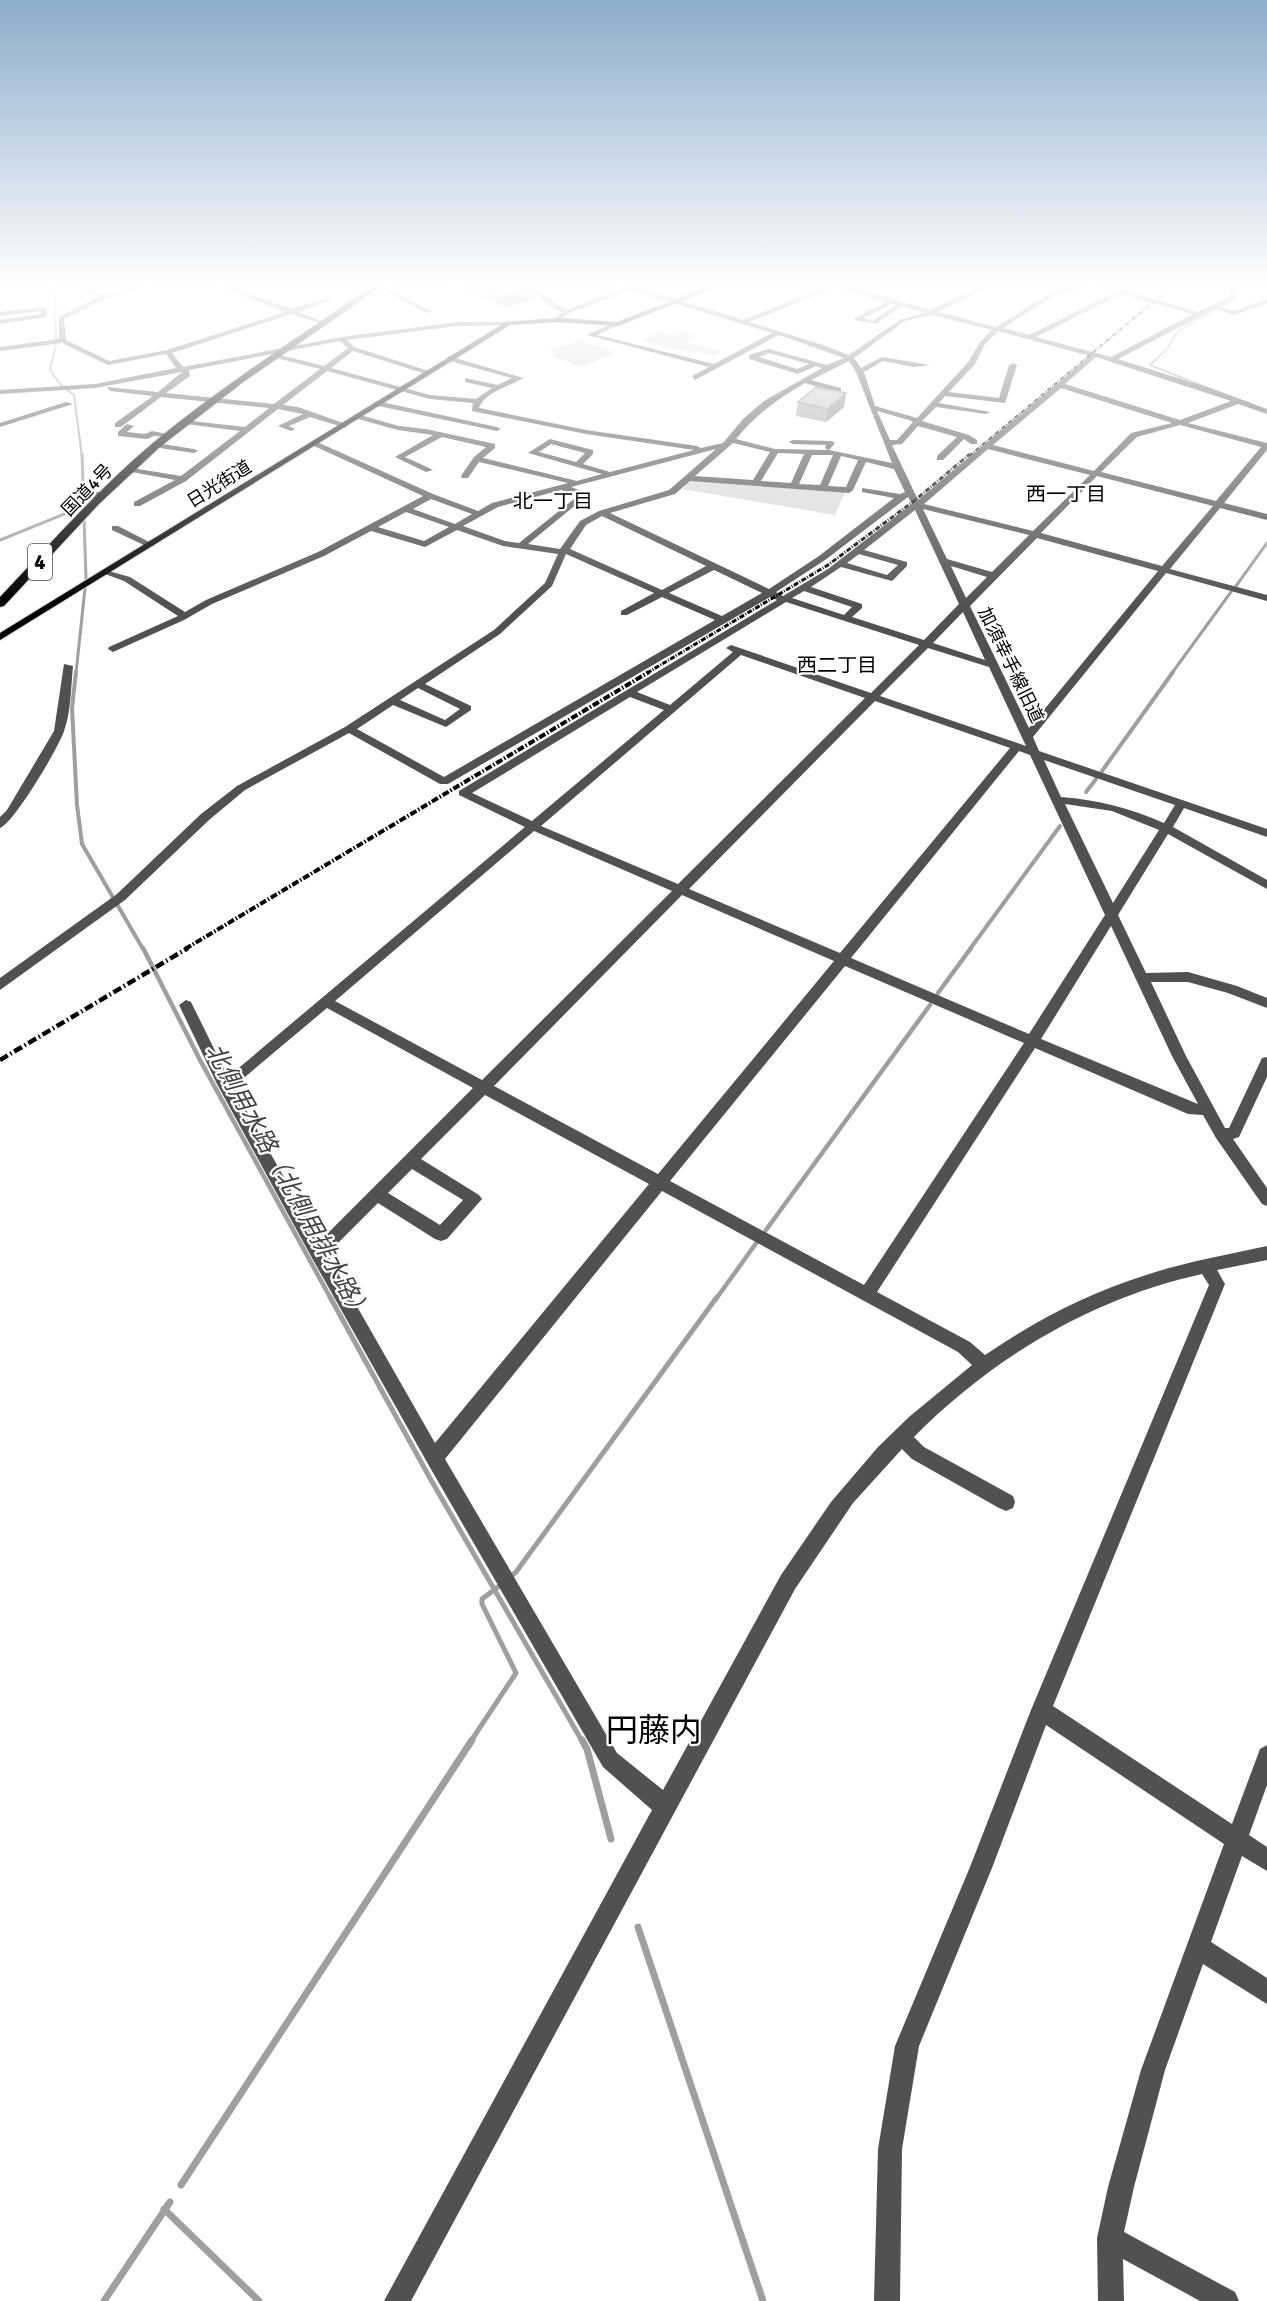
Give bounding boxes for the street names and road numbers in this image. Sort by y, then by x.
street label: 日光街道 [183,456,255,512]
street label: 国道4号 [57,459,117,521]
road number: 4 [28,544,52,580]
street label: 加須幸手線旧道 [973,604,1049,726]

